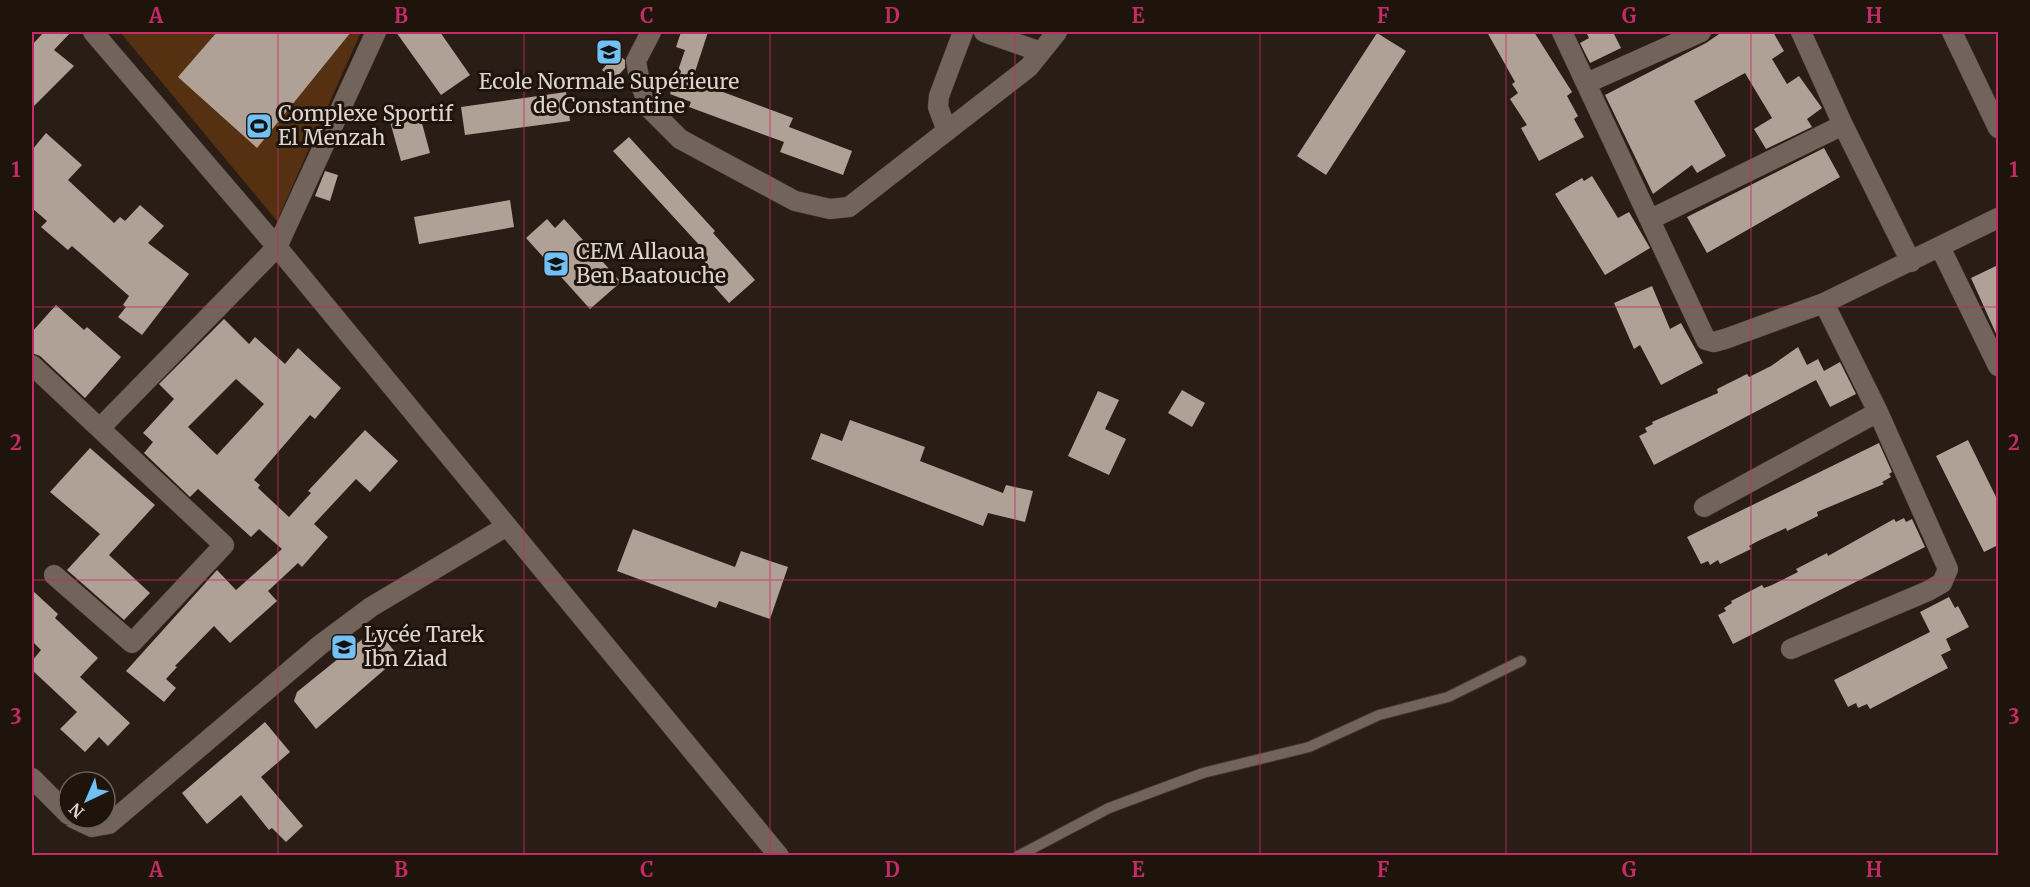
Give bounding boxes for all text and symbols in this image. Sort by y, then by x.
text: A [148,3,164,28]
text: B [394,3,408,28]
text: C [640,3,654,28]
text: D [884,3,900,28]
text: E [1131,3,1145,28]
text: F [1377,3,1390,28]
text: G [1622,3,1637,28]
text: H [1866,3,1882,28]
school or university icon: Ecole Normale Supérieure de Constantine [594,37,624,67]
place label: Ecole Normale Supérieure de Constantine [479,68,739,119]
place label: Complexe Sportif El Menzah [278,100,454,151]
sports icon: Complexe Sportif El Menzah [244,111,274,141]
text: 1 [11,157,21,182]
text: 1 [2009,157,2019,182]
place label: CEM Allaoua Ben Baatouche [576,238,726,289]
school or university icon: CEM Allaoua Ben Baatouche [541,249,571,279]
text: 2 [10,430,22,455]
text: 2 [2008,430,2020,455]
place label: Lycée Tarek Ibn Ziad [364,621,485,672]
school or university icon: Lycée Tarek Ibn Ziad [329,632,359,662]
text: 3 [10,704,22,729]
text: 3 [2008,704,2020,729]
north arrow [57,770,117,830]
text: N [65,799,88,822]
text: A [148,857,164,882]
text: B [394,857,408,882]
text: C [640,857,654,882]
text: D [884,857,900,882]
text: E [1131,857,1145,882]
text: F [1377,857,1390,882]
text: G [1622,857,1637,882]
text: H [1866,857,1882,882]

